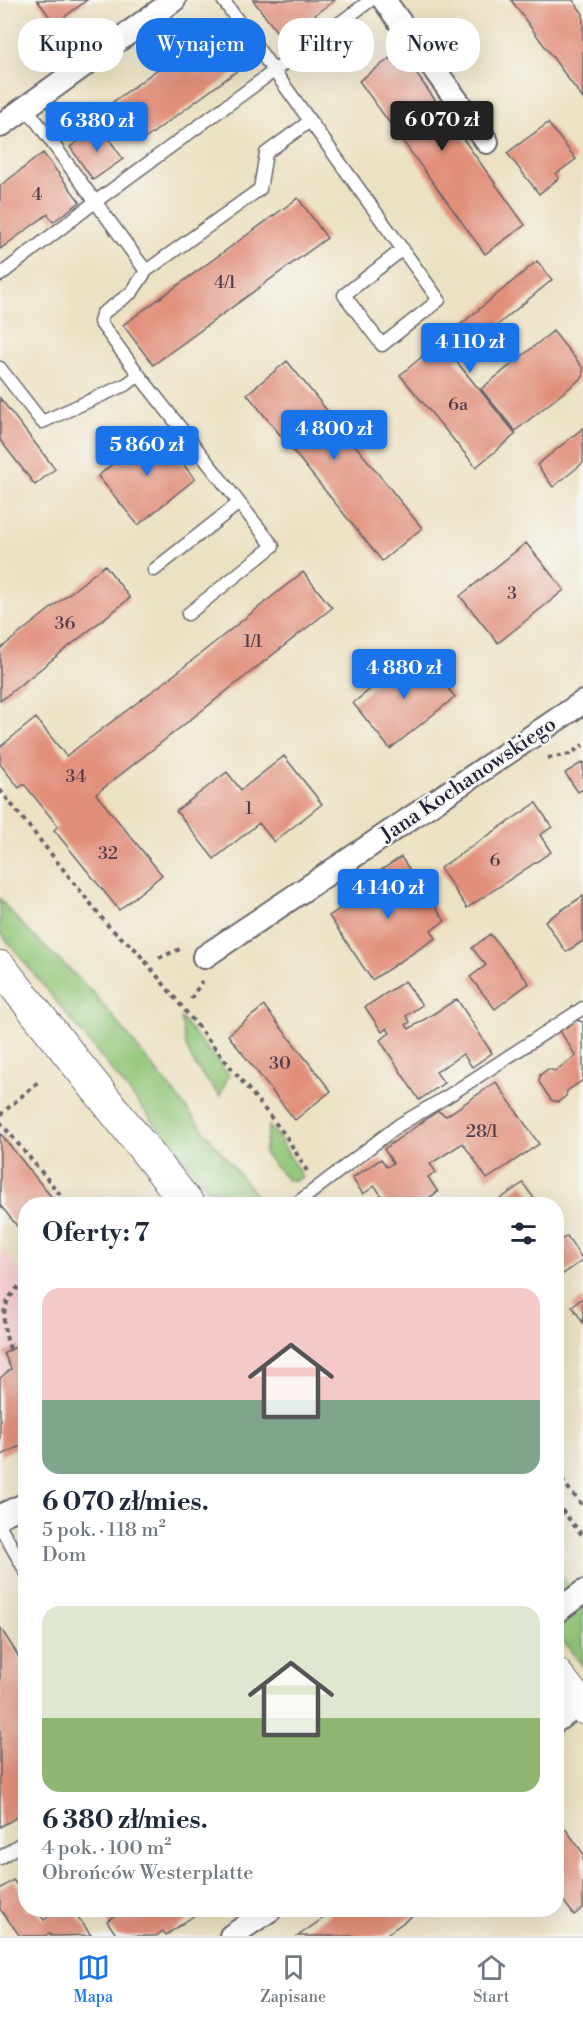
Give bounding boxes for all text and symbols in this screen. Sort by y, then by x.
chip: Kupno [18,18,124,72]
chip: Wynajem [136,18,266,72]
chip: Filtry [278,18,374,72]
chip: Nowe [386,18,480,72]
pin: 6 070 zł [380,101,504,152]
pin: 6 380 zł [35,102,159,153]
text: 6 070 zł [404,108,480,133]
text: 6 380 zł [60,109,134,134]
house number: 4 [32,183,43,206]
house number: 4/1 [214,271,236,294]
pin: 4 110 zł [408,323,532,374]
text: 4 110 zł [435,330,505,355]
house number: 6a [448,393,469,416]
pin: 4 800 zł [272,410,396,461]
text: 4 800 zł [295,417,373,442]
pin: 5 860 zł [85,426,209,477]
text: 5 860 zł [110,433,184,458]
house number: 3 [507,582,517,605]
house number: 36 [55,612,76,635]
house number: 1/1 [244,630,263,653]
pin: 4 880 zł [342,649,466,700]
text: 4 880 zł [366,656,442,681]
street label: Jana Kochanowskiego [375,711,561,849]
house number: 34 [66,765,87,788]
house number: 1 [245,797,253,820]
house number: 32 [98,842,118,865]
house number: 6 [490,849,501,872]
pin: 4 140 zł [326,869,450,920]
text: 4 140 zł [352,876,424,901]
house number: 30 [269,1052,291,1075]
house number: 28/1 [466,1120,498,1143]
text: Oferty: 7 [42,1217,149,1249]
icon: filters [507,1217,540,1250]
icon: home [237,1327,345,1435]
text: 6 070 zł/mies. [42,1486,209,1518]
text: 5 pok. · 118 m² [42,1518,166,1543]
text: Dom [42,1543,86,1568]
icon: home [237,1645,345,1753]
text: 6 380 zł/mies. [42,1804,208,1836]
text: 4 pok. · 100 m² [42,1836,171,1861]
text: Obrońców Westerplatte [42,1861,253,1886]
tab: Mapa [74,1951,113,2007]
tab: Zapisane [260,1951,326,2007]
tab: Start [473,1951,509,2007]

